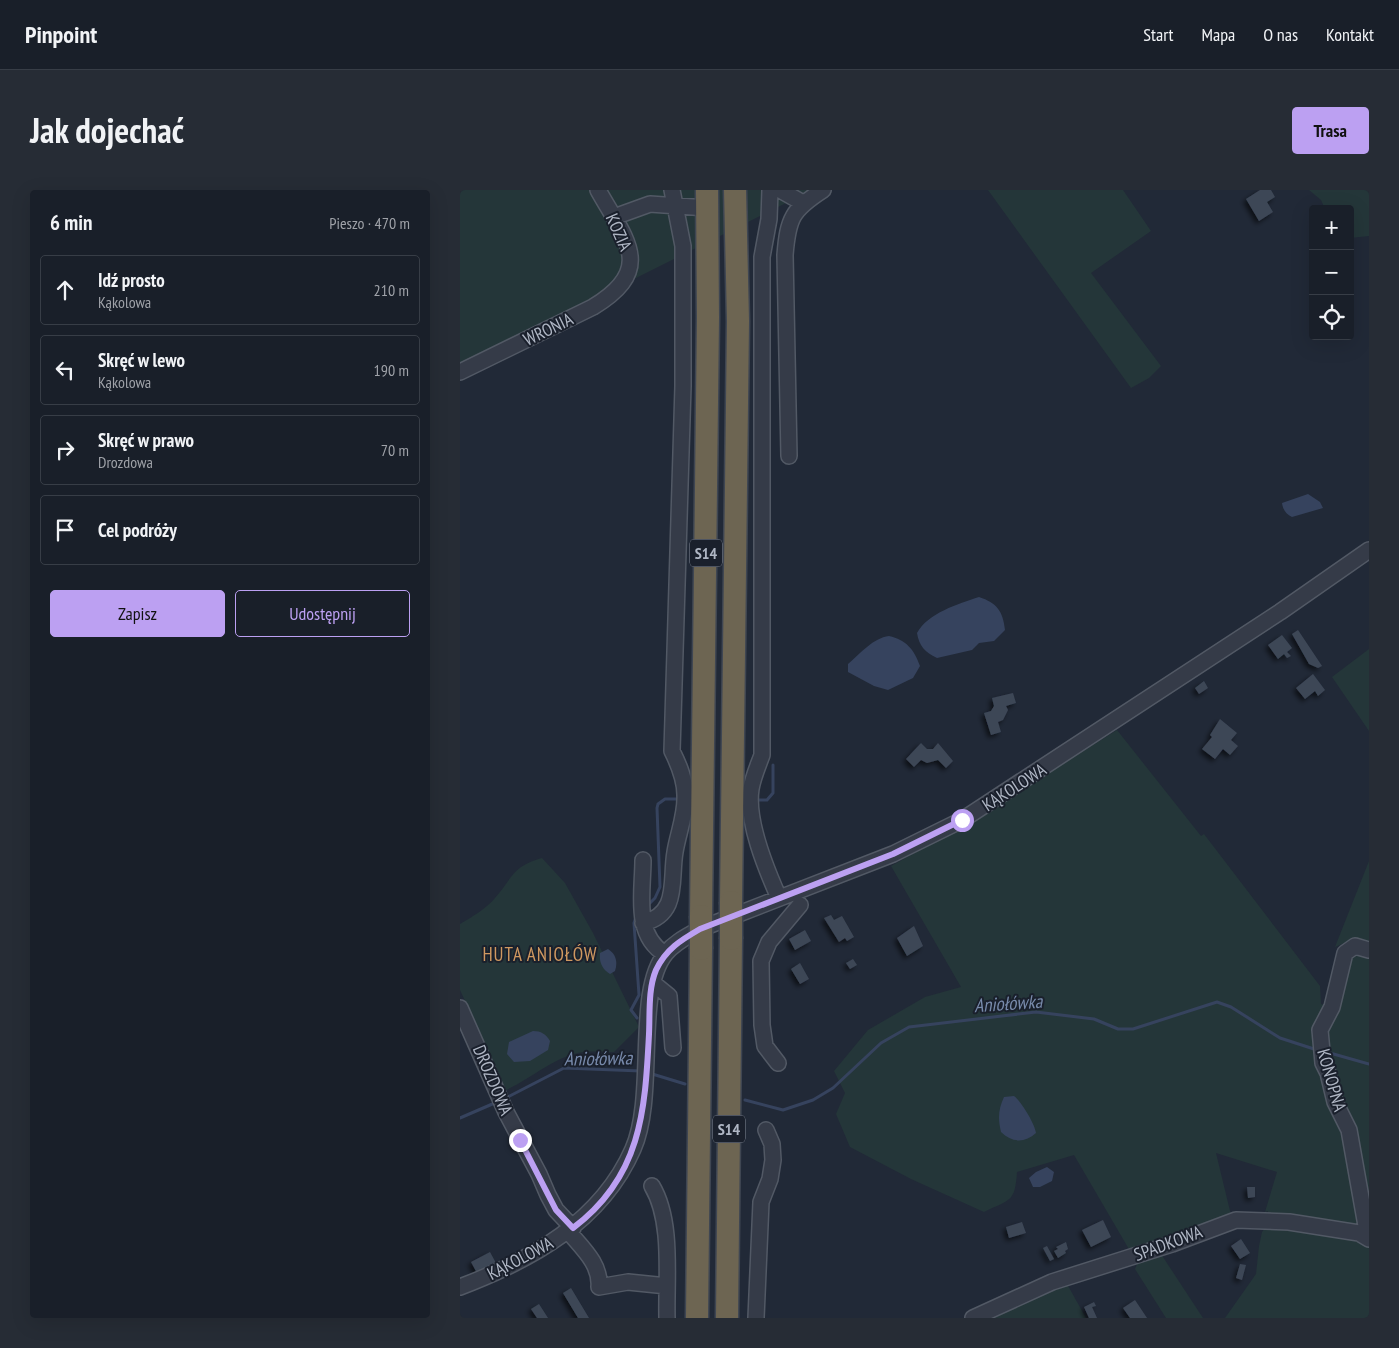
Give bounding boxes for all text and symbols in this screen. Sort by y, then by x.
text: Pinpoint [25,19,97,50]
text: Start [1143,23,1173,46]
text: Mapa [1201,23,1235,46]
text: O nas [1263,23,1298,46]
text: Kontakt [1326,23,1374,46]
text: Jak dojechać [30,107,184,153]
button: Trasa [1292,107,1369,154]
map controls [1309,205,1354,340]
button: + [1309,205,1354,250]
text: 6 min [50,209,92,236]
street label: KOZIA [601,210,638,255]
text: Pieszo · 470 m [329,213,410,233]
button: − [1309,250,1354,295]
text: Idź prosto [98,268,165,292]
icon: ahead [51,276,79,304]
text: 210 m [374,280,409,300]
text: Kąkolowa [98,292,151,312]
button: locate [1309,295,1354,340]
street label: WRONIA [519,307,577,351]
text: Skręć w lewo [98,348,185,372]
icon: left [51,356,79,384]
text: 190 m [374,360,409,380]
text: Kąkolowa [98,372,151,392]
text: Skręć w prawo [98,428,194,452]
icon: right [51,436,79,464]
text: 70 m [381,440,409,460]
text: Drozdowa [98,452,153,472]
icon: arrive [51,516,79,544]
text: Cel podróży [98,518,177,542]
road number: S14 [690,539,722,566]
button: Zapisz [50,590,225,637]
button: Udostępnij [235,590,410,637]
street label: KĄKOLOWA [978,758,1051,816]
route start [951,809,974,832]
district label: HUTA ANIOŁÓW [482,942,598,966]
water label: Aniołówka [973,989,1044,1017]
street label: DROZDOWA [468,1041,518,1119]
water label: Aniołówka [564,1045,634,1071]
street label: KONOPNA [1312,1046,1352,1115]
road number: S14 [713,1116,745,1142]
route end [509,1129,532,1152]
street label: SPADKOWA [1131,1220,1206,1266]
street label: KĄKOLOWA [483,1231,557,1285]

